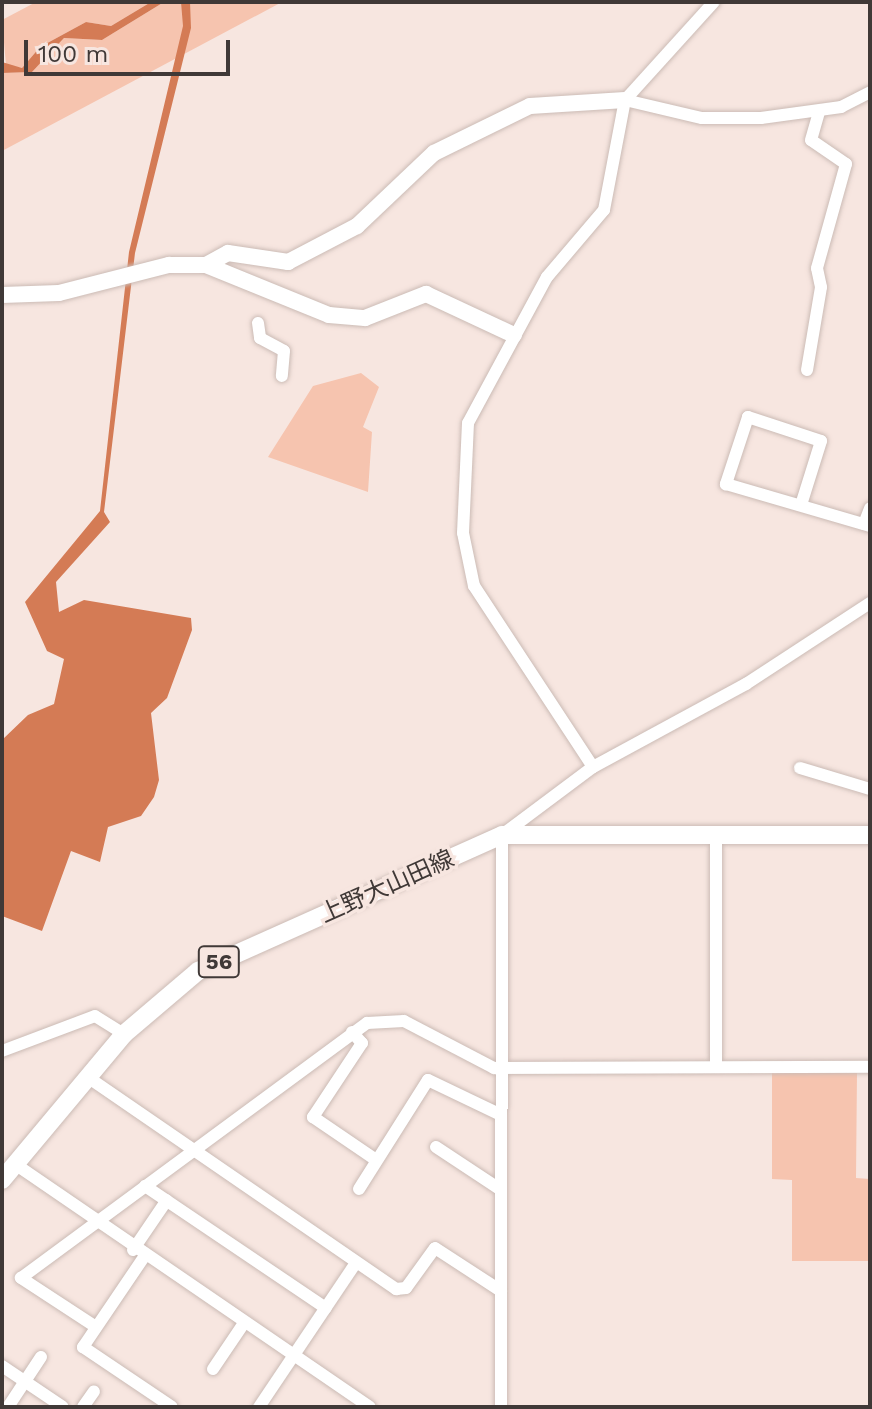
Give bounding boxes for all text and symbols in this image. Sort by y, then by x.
scale bar [28,24,234,74]
text: 100 m [38,40,108,68]
street label: 上野大山田線 [315,845,459,929]
road number: 56 [197,944,241,980]

